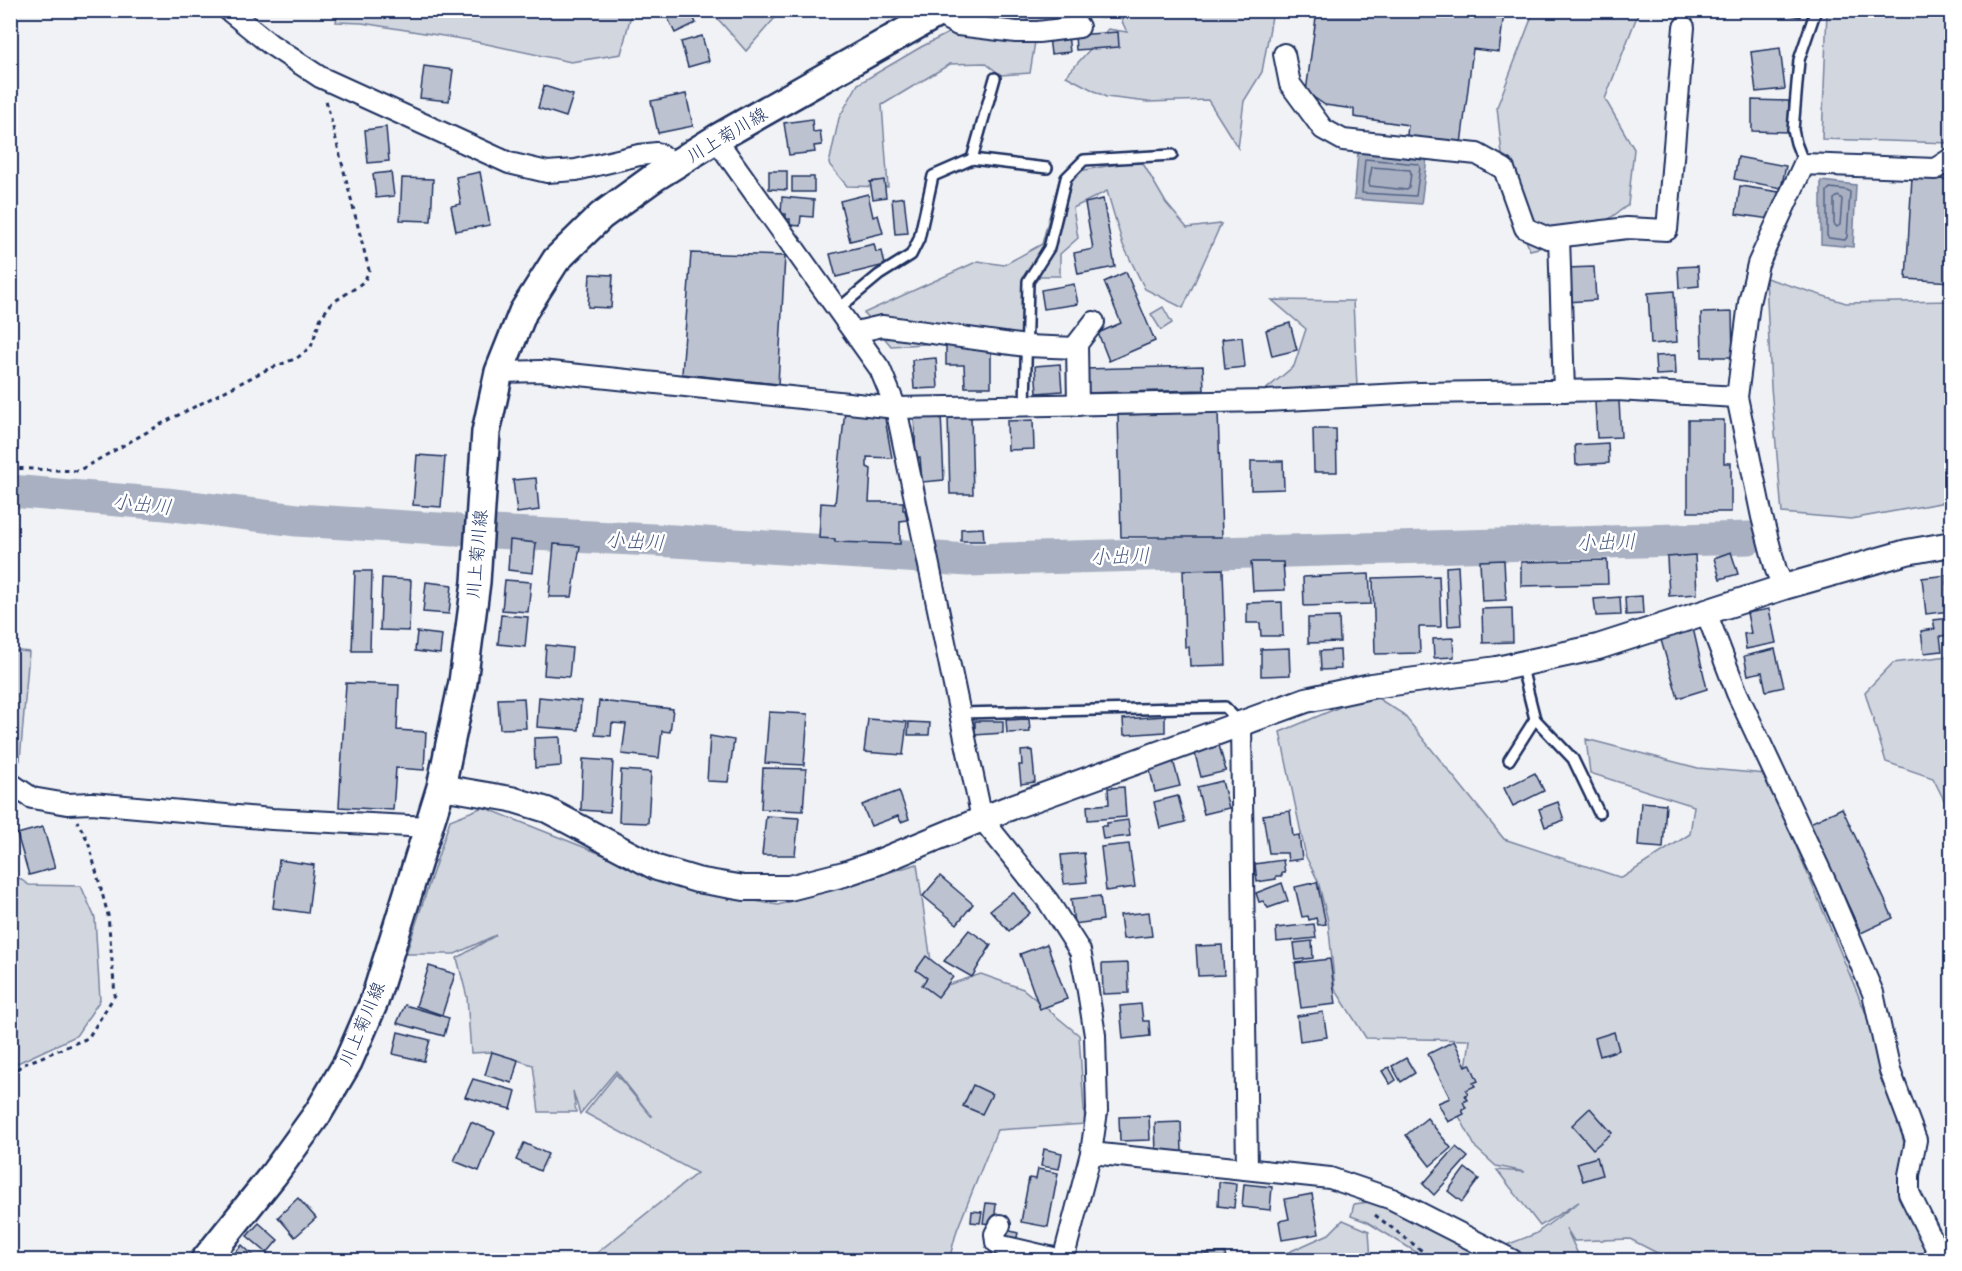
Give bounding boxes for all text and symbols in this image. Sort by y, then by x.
street label: 川上菊川線 [682,101,774,172]
water label: 小出川 [110,487,173,525]
street label: 川上菊川線 [460,508,497,600]
water label: 小出川 [604,525,666,561]
water label: 小出川 [1576,527,1637,561]
water label: 小出川 [1090,541,1151,575]
street label: 川上菊川線 [332,977,394,1072]

